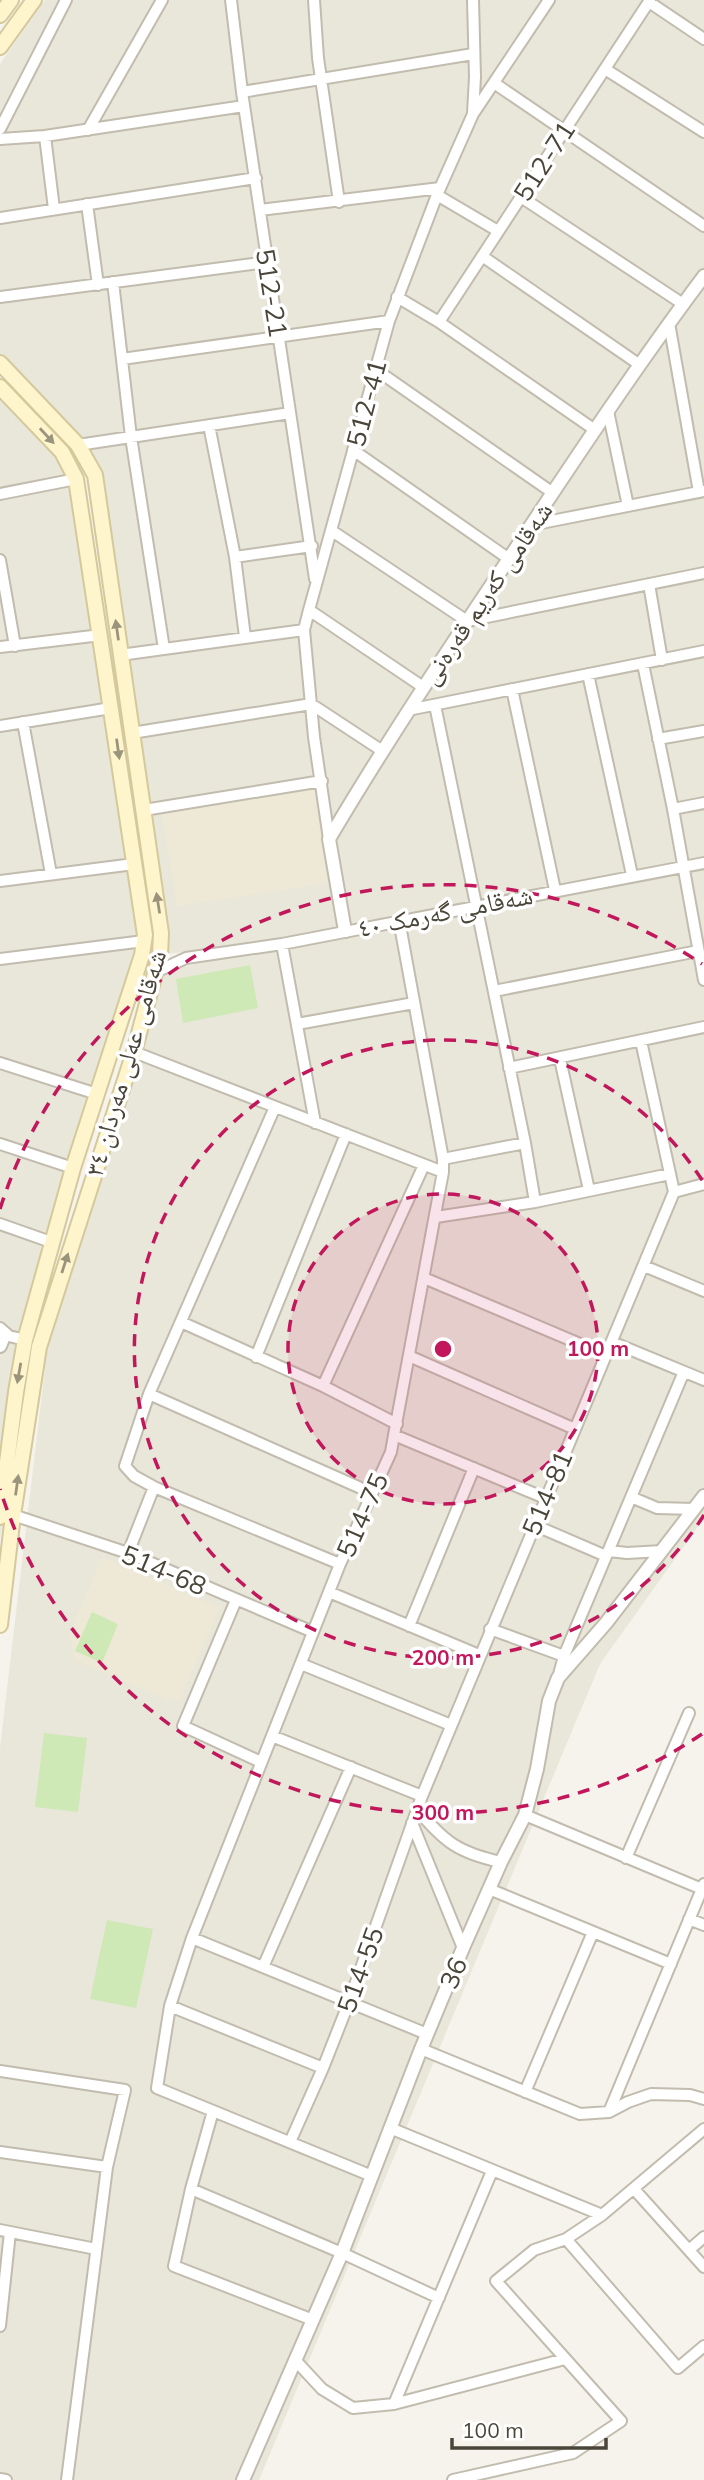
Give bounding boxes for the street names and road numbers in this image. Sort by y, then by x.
street label: 512-71 [506,115,582,207]
street label: 512-21 [249,246,295,340]
street label: 512-41 [339,356,393,450]
street label: شەقامی کەریم قەرەنی [413,495,560,691]
street label: شەقامی گەرمک ٤٠ [355,878,535,944]
street label: شەقامی عەلی مەردان ٣٤ [77,946,173,1180]
street label: 514-81 [514,1446,580,1540]
street label: 514-75 [329,1468,395,1562]
street label: 514-68 [117,1537,211,1603]
street label: 514-55 [329,1922,391,2018]
street label: 36 [432,1952,474,1994]

